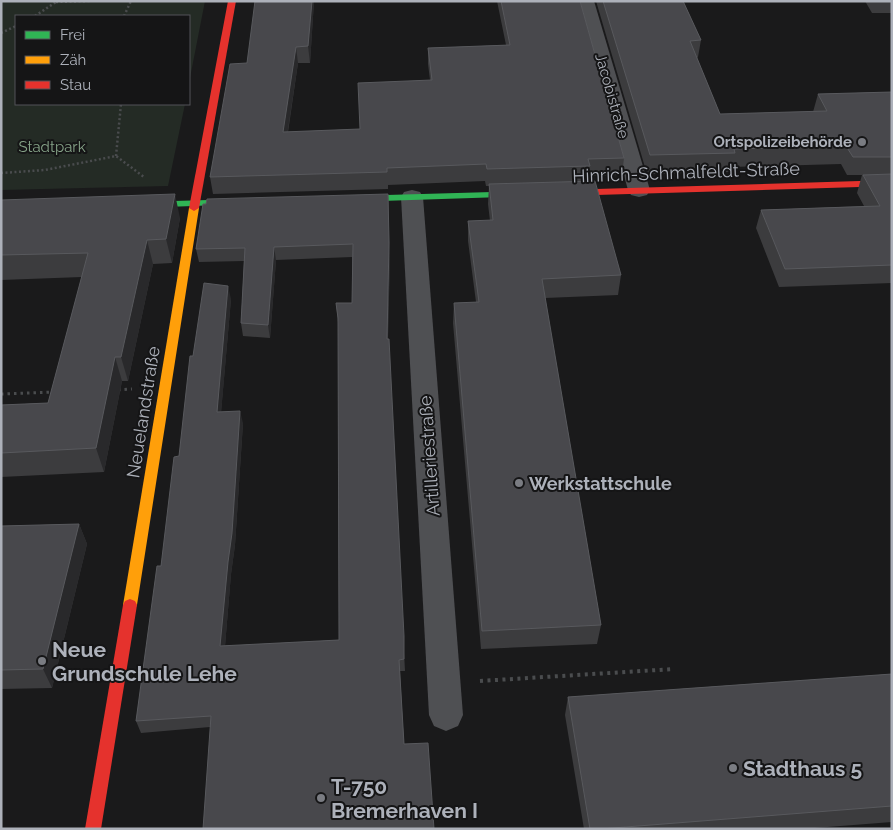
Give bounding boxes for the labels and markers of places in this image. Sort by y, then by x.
place label: Ortspolizeibehörde [713,133,852,151]
marker: Ortspolizeibehörde [856,136,868,148]
place label: Werkstattschule [529,473,672,494]
marker: Werkstattschule [513,477,525,489]
place label: Neue Grundschule Lehe [52,637,237,686]
marker: Neue Grundschule Lehe [36,655,48,667]
place label: Stadthaus 5 [743,756,862,781]
marker: Stadthaus 5 [727,762,739,774]
place label: T-750 Bremerhaven I [331,774,478,823]
marker: T-750 Bremerhaven I [315,792,327,804]

